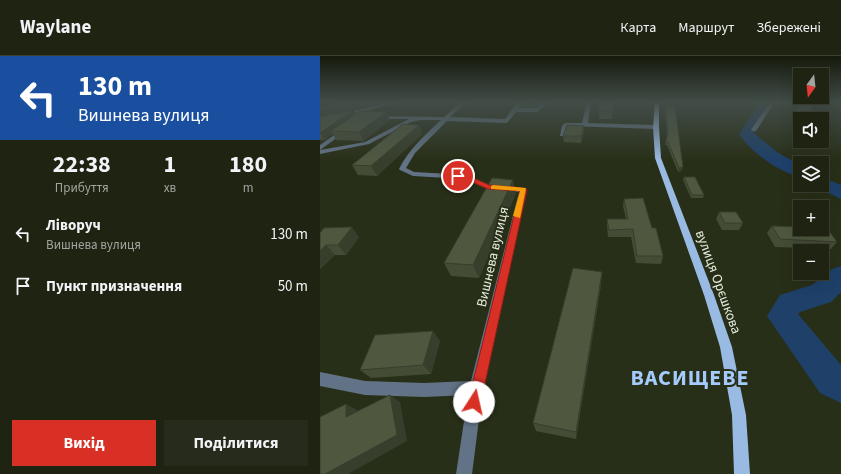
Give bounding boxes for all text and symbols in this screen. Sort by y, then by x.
text: Waylane [20,14,91,41]
text: Карта [620,18,656,38]
text: Маршрут [678,18,734,38]
text: Збережені [756,18,821,38]
text: 130 m [78,66,152,106]
north arrow [793,68,829,104]
map controls [793,68,829,280]
icon: left [12,72,64,124]
text: Вишнева вулиця [78,103,210,128]
button: sound [793,112,829,148]
text: 22:38 [53,147,111,182]
text: 1 [164,147,176,182]
text: 180 [229,147,267,182]
button: layers [793,156,829,192]
pin [441,159,475,193]
icon: arrive [447,165,469,187]
text: Прибуття [55,179,109,197]
text: хв [164,179,176,197]
text: m [243,179,254,197]
button: + [793,200,829,236]
street label: Вишнева вулиця [472,205,514,309]
text: Ліворуч [46,215,101,236]
icon: left [12,223,34,245]
text: 130 m [270,224,308,245]
street label: вулиця Орєшкова [690,227,746,337]
text: Вишнева вулиця [46,236,141,254]
button: − [793,244,829,280]
icon: arrive [12,275,34,297]
text: Пункт призначення [46,276,182,297]
text: 50 m [278,276,308,297]
district label: ВАСИЩЕВЕ [630,362,750,394]
position arrow [453,381,495,423]
button: Вихід [12,420,156,466]
button: Поділитися [164,420,308,466]

